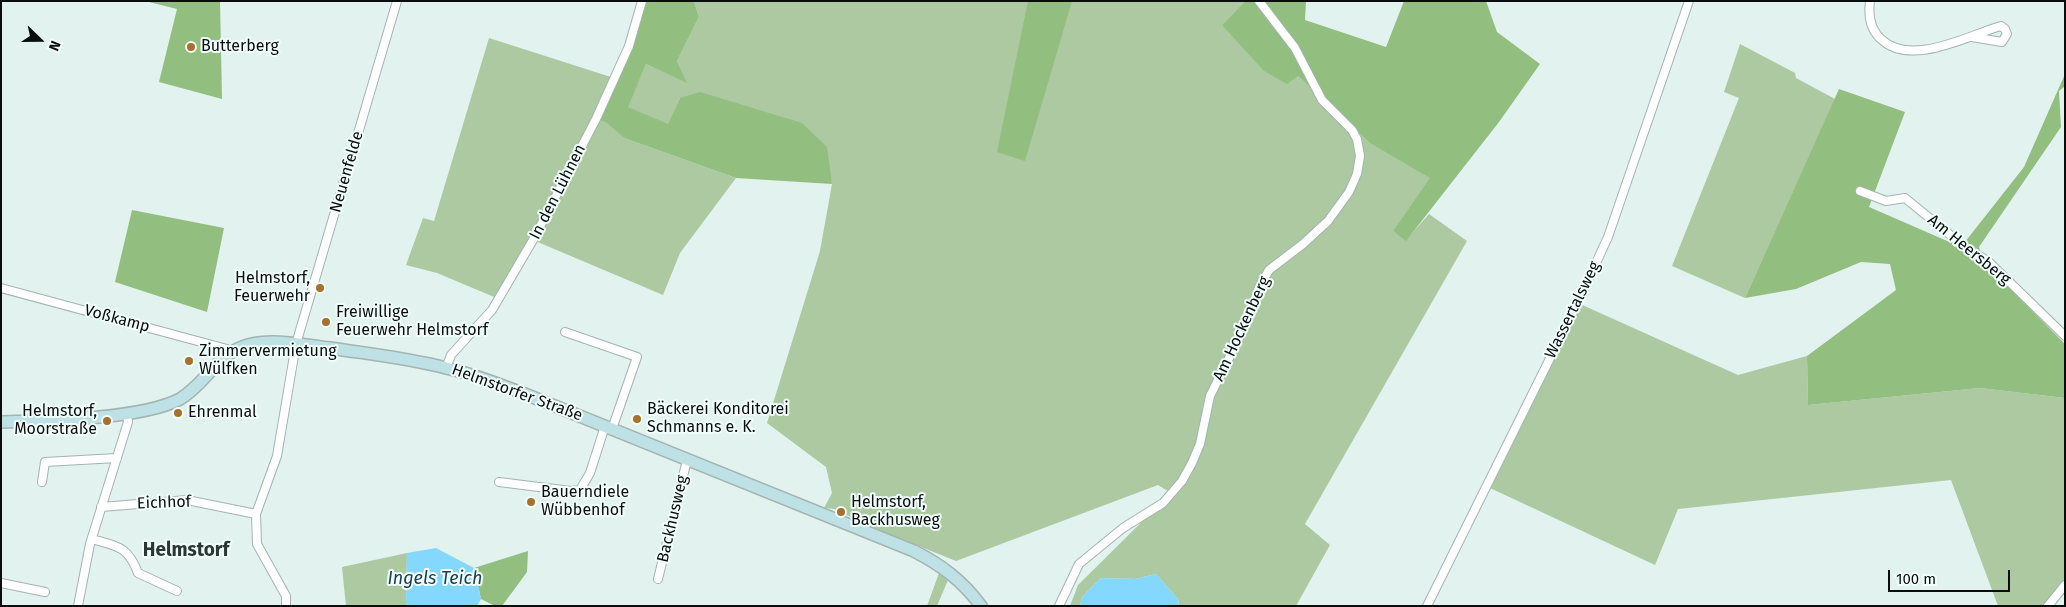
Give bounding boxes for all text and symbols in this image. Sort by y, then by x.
north arrow [15,15,65,65]
place label: Butterberg [201,37,279,57]
text: N [45,38,64,53]
marker: Butterberg [185,41,197,53]
street label: Neuenfelde [326,129,368,215]
street label: In den Lühnen [526,141,590,243]
street label: Am Heersberg [1924,211,2014,289]
street label: Wassertalsweg [1541,258,1605,362]
place label: Helmstorf, Feuerwehr [234,269,310,307]
street label: Am Hockenberg [1209,273,1275,385]
marker: Helmstorf, Feuerwehr [314,282,326,294]
street label: Voßkamp [82,301,152,337]
place label: Freiwillige Feuerwehr Helmstorf [336,303,488,341]
marker: Freiwillige Feuerwehr Helmstorf [320,316,332,328]
place label: Zimmervermietung Wülfken [199,342,337,380]
marker: Zimmervermietung Wülfken [183,355,195,367]
street label: Helmstorfer Straße [449,360,585,426]
place label: Bäckerei Konditorei Schmanns e. K. [647,400,789,438]
place label: Helmstorf, Moorstraße [14,402,97,440]
place label: Ehrenmal [188,403,257,423]
marker: Ehrenmal [172,407,184,419]
marker: Bäckerei Konditorei Schmanns e. K. [631,413,643,425]
marker: Helmstorf, Moorstraße [101,415,113,427]
street label: Backhusweg [654,474,692,564]
place label: Bauerndiele Wübbenhof [541,483,629,521]
street label: Eichhof [137,492,191,514]
place label: Helmstorf, Backhusweg [851,493,940,531]
marker: Bauerndiele Wübbenhof [525,496,537,508]
marker: Helmstorf, Backhusweg [835,506,847,518]
district label: Helmstorf [143,540,229,562]
scale bar [1891,560,2014,592]
water label: Ingels Teich [387,568,483,590]
text: 100 m [1896,570,1936,588]

